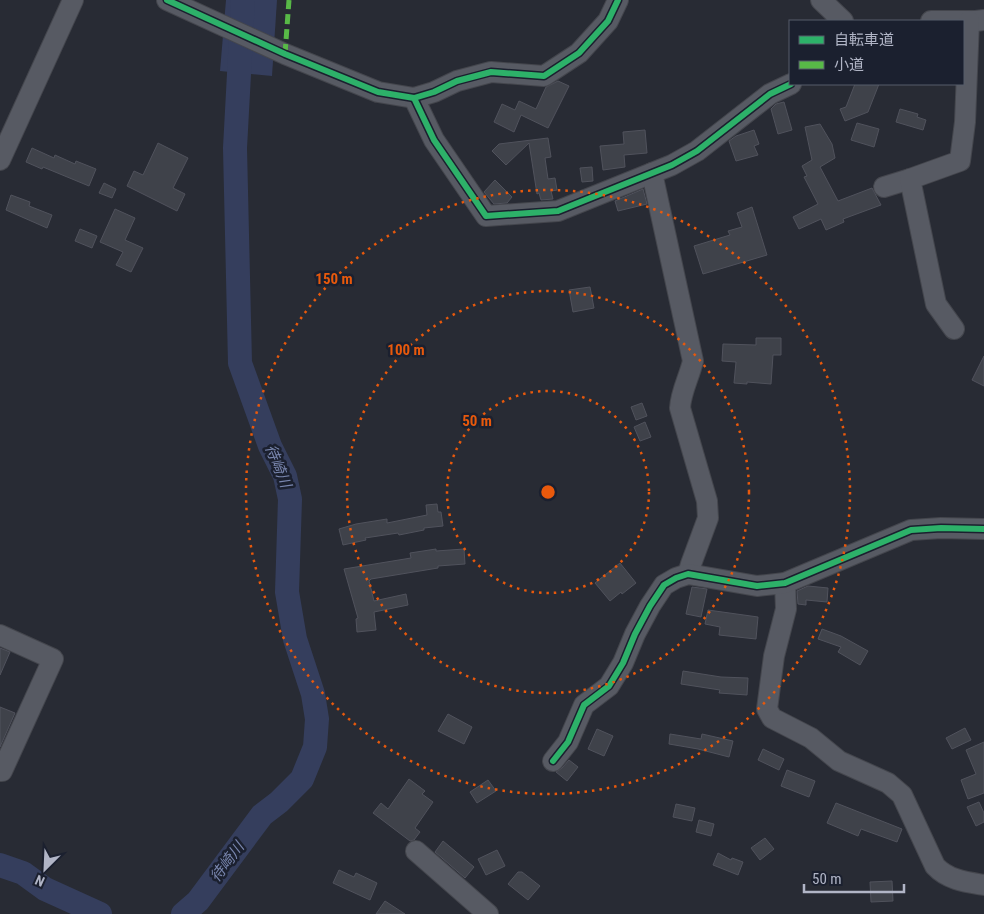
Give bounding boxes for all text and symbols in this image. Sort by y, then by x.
legend [789,20,964,85]
text: 自転車道 [834,31,894,49]
text: 小道 [834,56,864,74]
text: 150 m [315,270,353,288]
text: 100 m [387,341,425,359]
text: 50 m [462,412,492,430]
water label: 待崎川 [261,442,296,492]
centre of rings [539,483,557,501]
water label: 待崎川 [206,837,249,885]
north arrow [20,844,70,894]
scale bar [804,862,904,894]
text: 50 m [812,870,842,888]
text: N [33,872,47,890]

